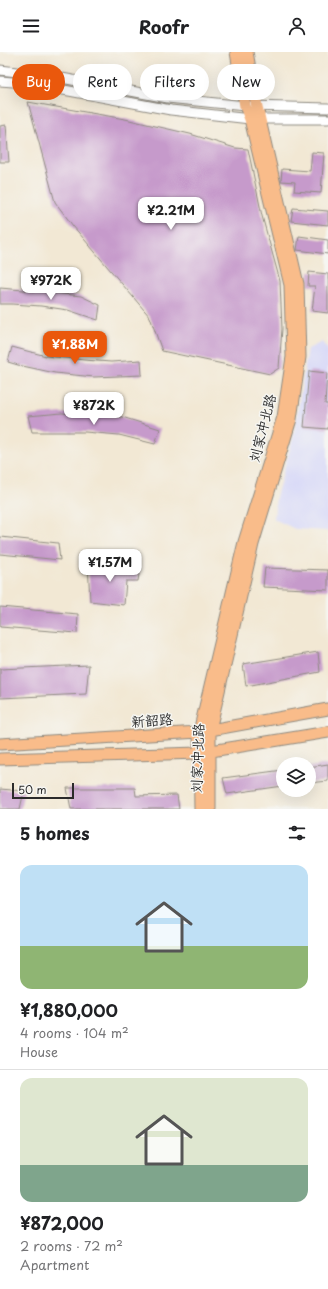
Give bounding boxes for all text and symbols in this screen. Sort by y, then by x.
text: Roofr [139,13,189,40]
icon: menu [20,15,42,37]
icon: person [286,15,308,37]
chip: Buy [12,64,65,100]
chip: Rent [73,64,132,100]
chip: Filters [140,64,209,100]
chip: New [217,64,275,100]
pin: ¥2.21M [138,197,204,231]
text: ¥2.21M [147,200,195,219]
pin: ¥972K [23,267,79,301]
text: ¥972K [30,270,72,289]
pin: ¥1.88M [42,331,108,365]
text: ¥1.88M [52,334,98,353]
street label: 刘家冲北路 [243,391,281,465]
pin: ¥872K [66,392,122,426]
text: ¥872K [73,395,115,414]
pin: ¥1.57M [77,549,143,583]
text: ¥1.57M [88,552,132,571]
street label: 新韶路 [130,708,174,732]
street label: 刘家冲北路 [185,723,209,793]
map controls [276,757,316,797]
button: layers [276,757,316,797]
scale bar [12,781,74,800]
text: 50 m [18,781,47,798]
text: 5 homes [20,820,90,846]
icon: filters [286,822,308,844]
icon: home [128,891,200,963]
text: ¥1,880,000 [20,997,118,1023]
text: 4 rooms · 104 m² [20,1023,129,1042]
text: House [20,1042,58,1061]
icon: home [128,1104,200,1176]
text: ¥872,000 [20,1210,104,1236]
text: 2 rooms · 72 m² [20,1236,123,1255]
text: Apartment [20,1255,89,1274]

